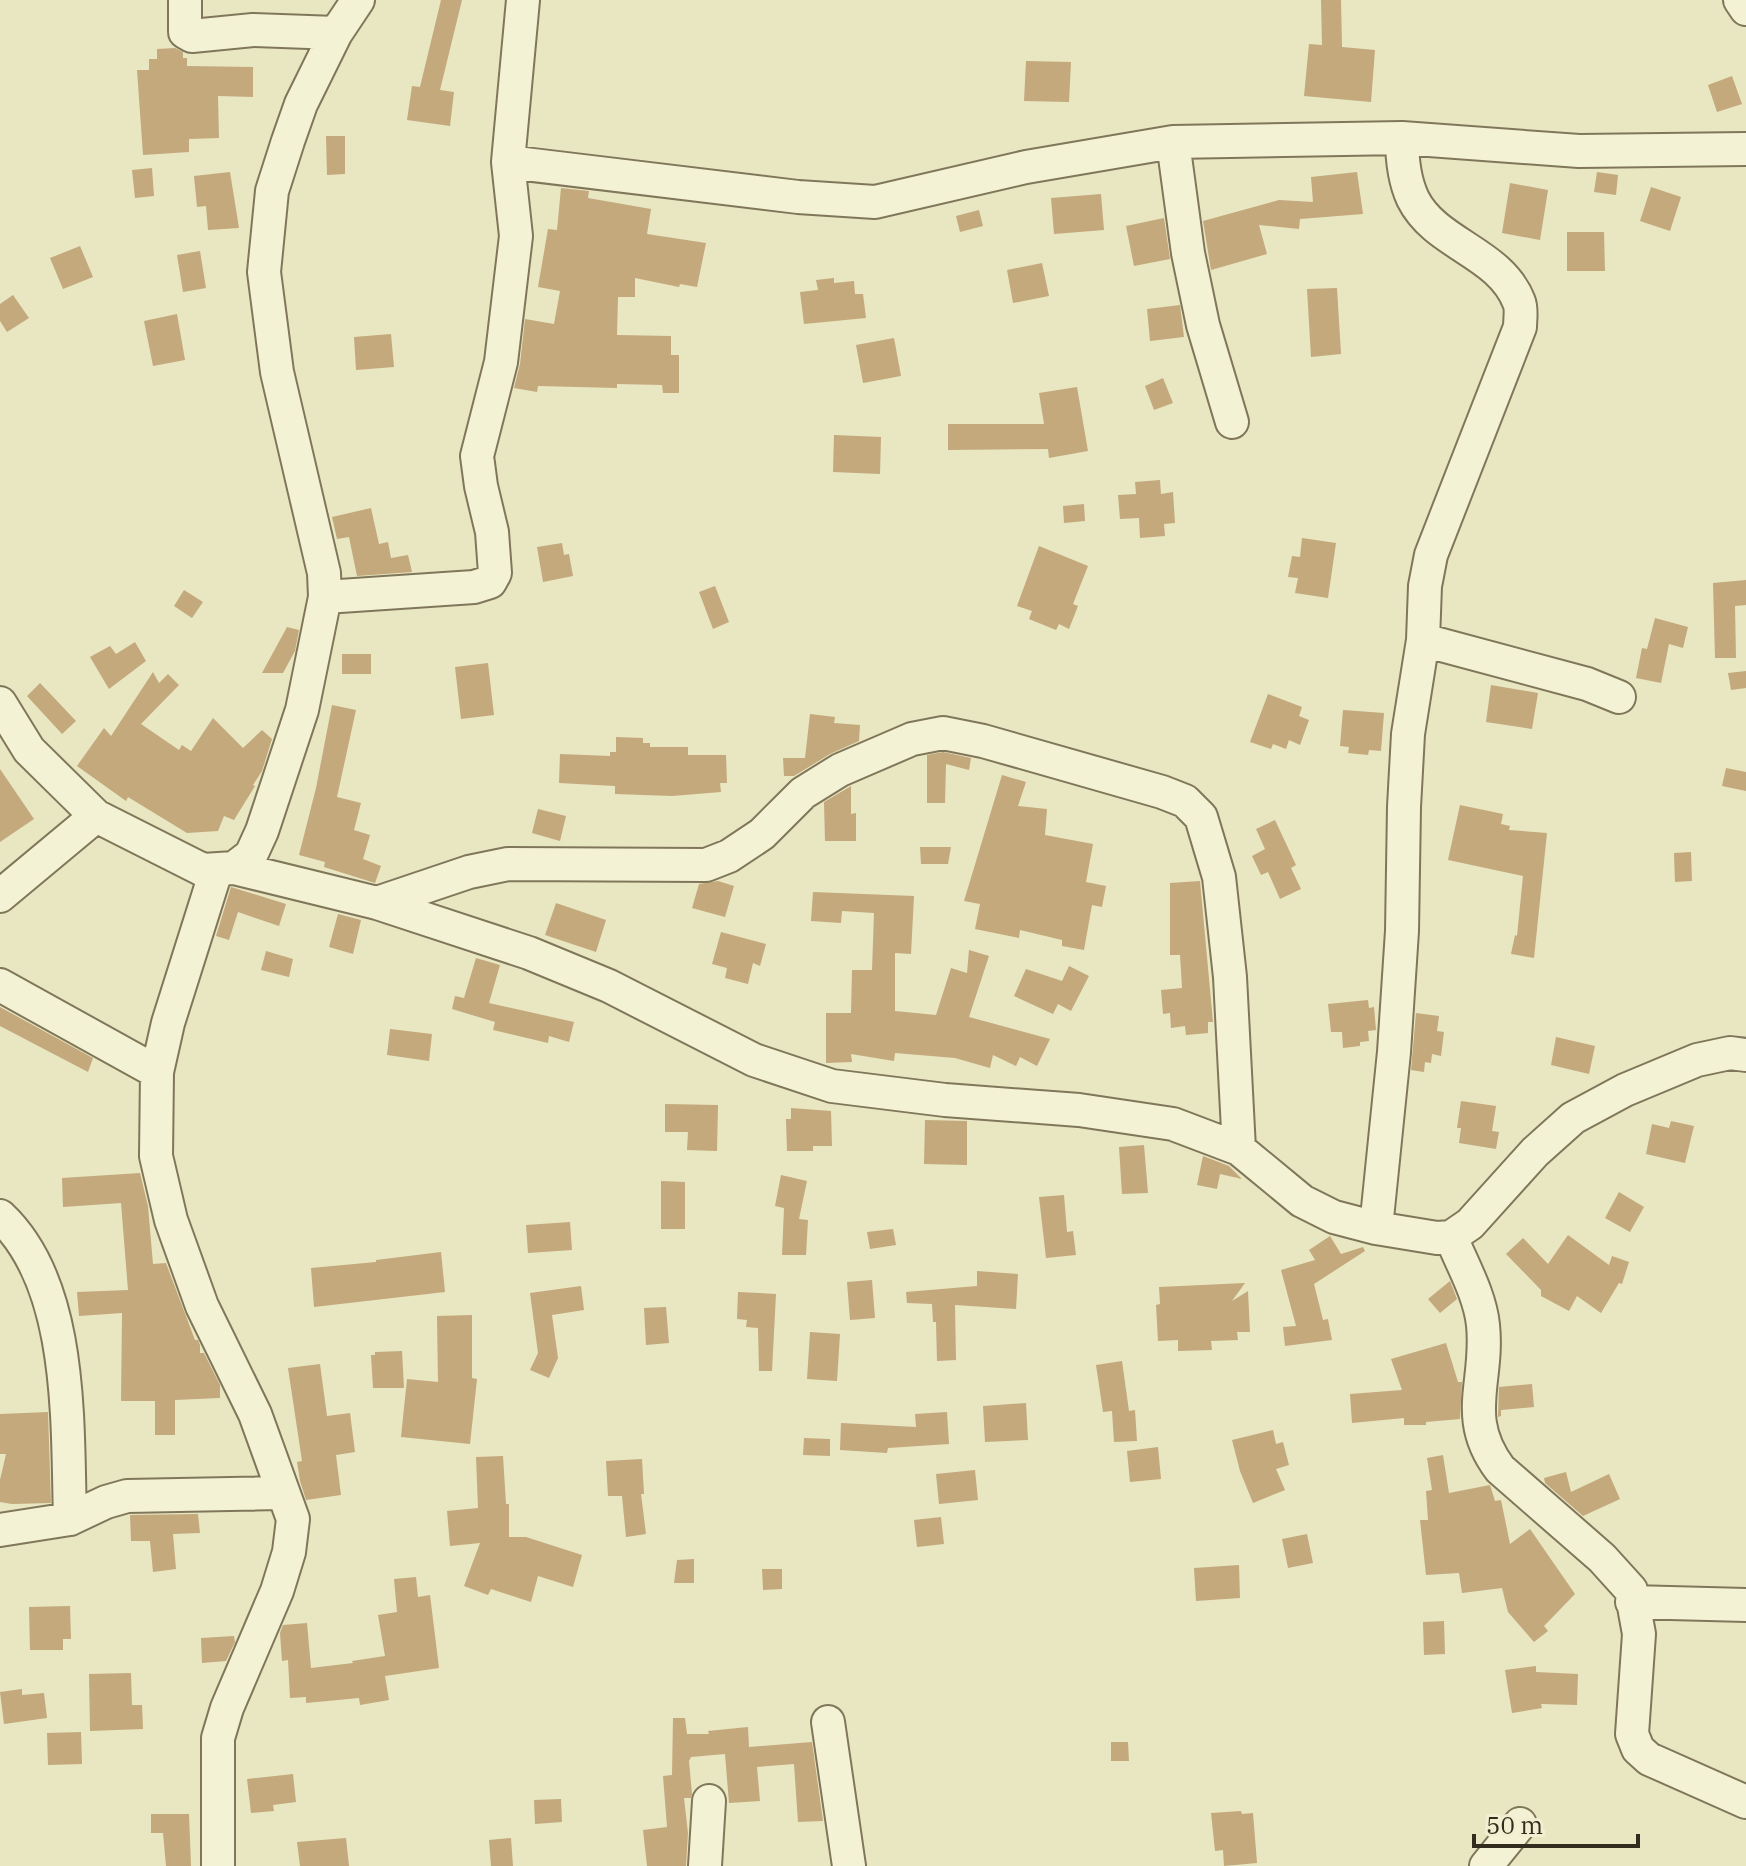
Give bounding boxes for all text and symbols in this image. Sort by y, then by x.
scale bar [1474,1798,1638,1848]
text: 50 m [1486,1809,1543,1841]

